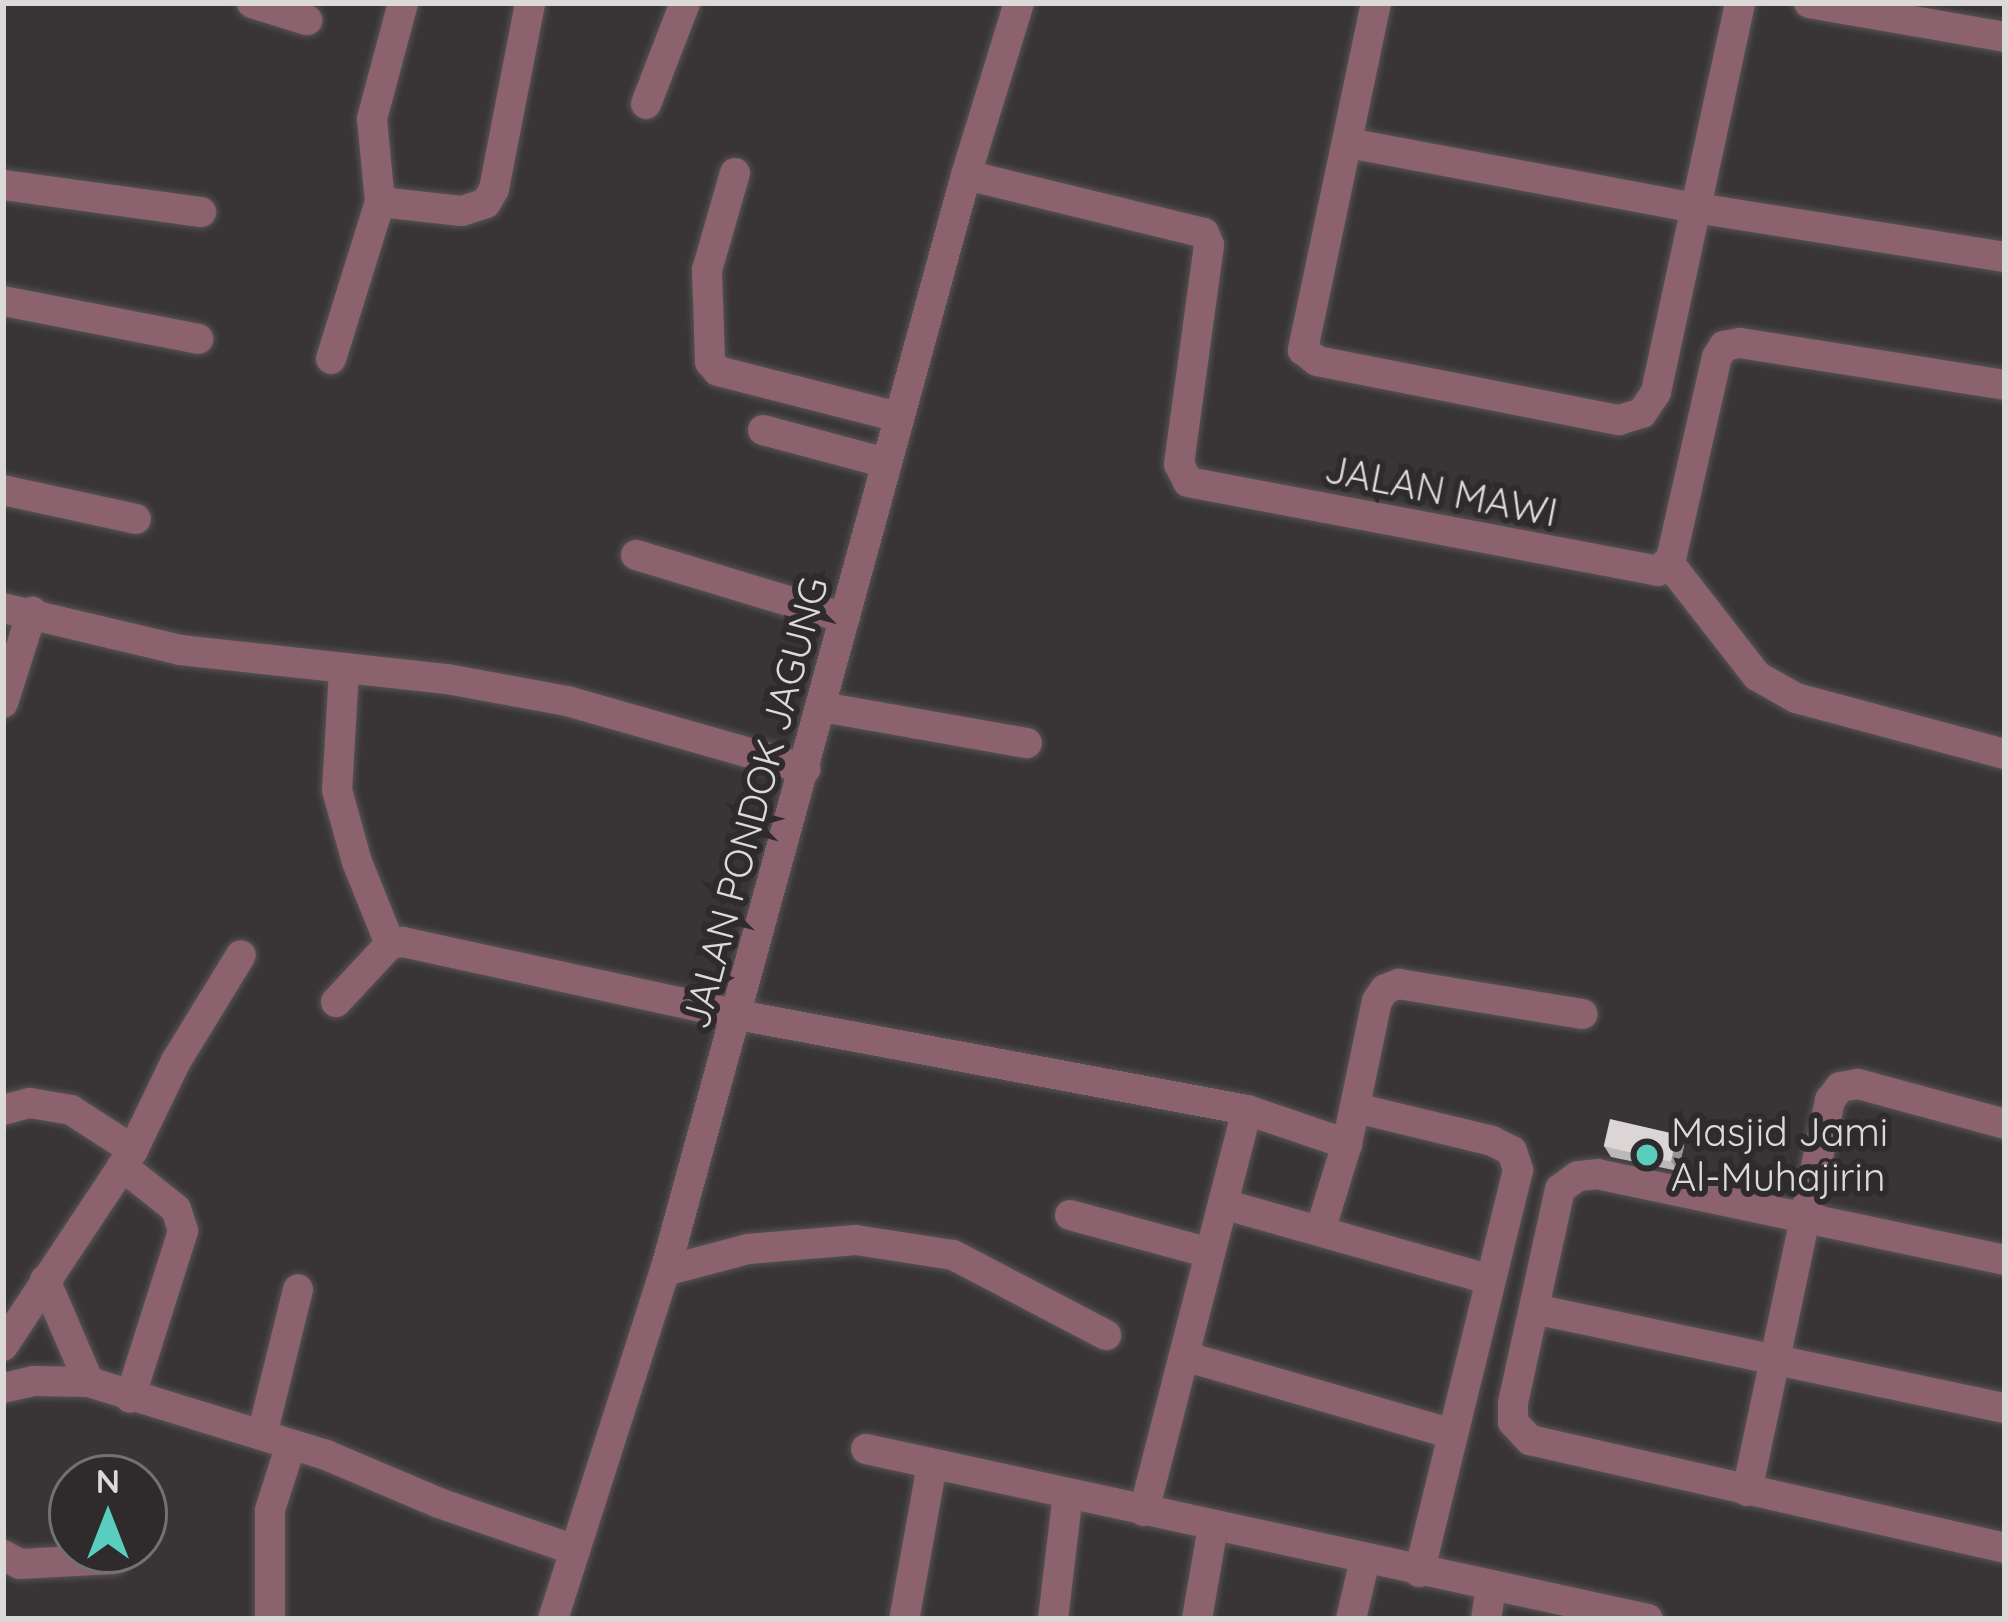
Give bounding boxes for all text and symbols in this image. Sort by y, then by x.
street label: JALAN MAWI [1321,446,1561,536]
street label: JALAN PONDOK JAGUNG [672,572,838,1034]
place label: Masjid Jami Al-Muhajirin [1671,1110,1888,1201]
marker: Masjid Jami Al-Muhajirin [1634,1142,1660,1168]
north arrow [48,1454,168,1574]
text: N [96,1460,120,1501]

